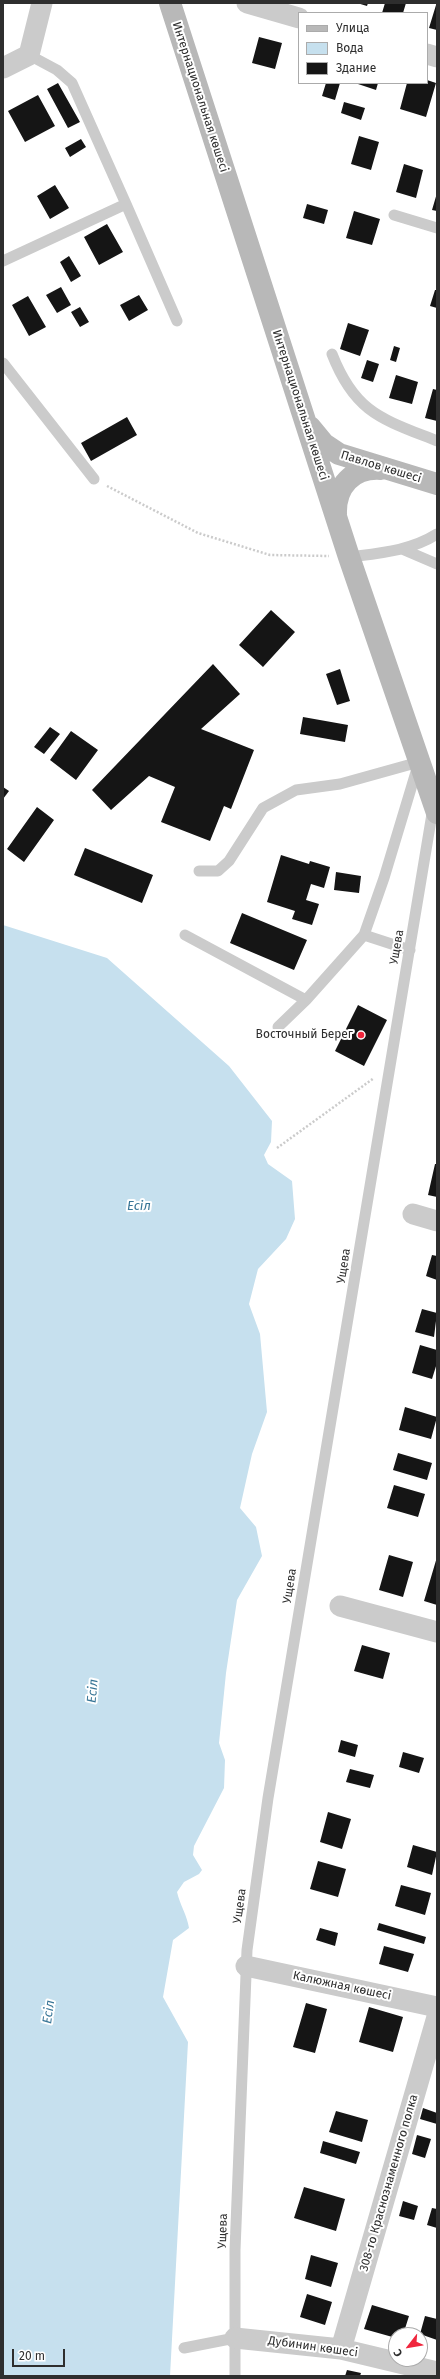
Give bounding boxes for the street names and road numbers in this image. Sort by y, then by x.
street label: Интернациональная көшесі [169,20,231,174]
street label: Интернациональная көшесі [269,328,331,482]
street label: Павлов көшесі [339,448,423,486]
street label: Ущева [387,928,407,966]
street label: Ущева [334,1247,354,1285]
street label: Ущева [280,1567,300,1605]
street label: Ущева [230,1888,250,1924]
street label: Калюжная көшесі [292,1969,392,2003]
street label: 308-го Краснознаменного полка [357,2093,421,2273]
street label: Ущева [215,2213,231,2249]
street label: Дубинин көшесі [267,2334,359,2360]

